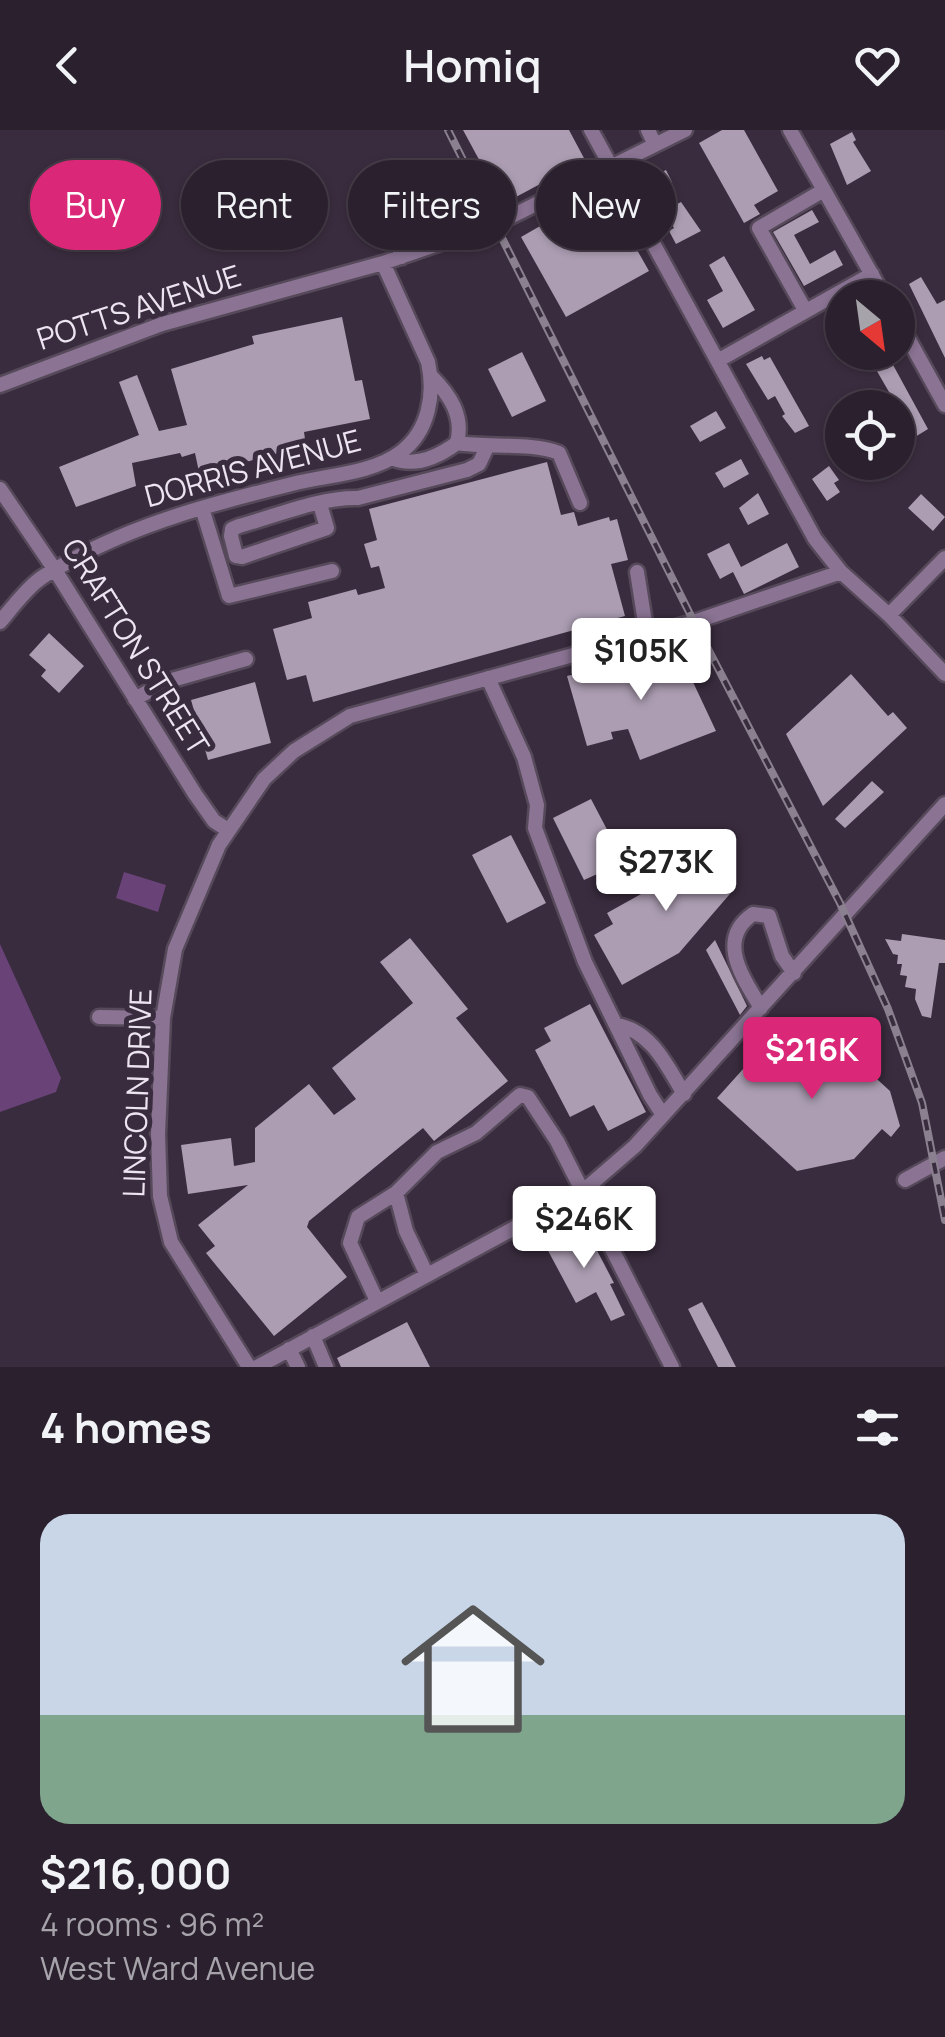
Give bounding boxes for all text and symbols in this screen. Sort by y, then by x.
text: Homiq [403,34,542,96]
icon: back [40,38,95,93]
icon: heart [850,38,905,93]
chip: Buy [30,160,161,250]
chip: Rent [181,160,328,250]
chip: Filters [348,160,516,250]
chip: New [536,160,676,250]
street label: POTTS AVENUE [31,254,246,359]
north arrow [825,280,915,370]
map controls [825,280,915,480]
button: locate [825,390,915,480]
street label: DORRIS AVENUE [140,419,365,516]
street label: CRAFTON STREET [53,530,219,762]
pin: $105K [571,618,711,703]
text: $105K [594,628,688,672]
pin: $273K [596,829,736,914]
text: $273K [618,839,714,883]
street label: LINCOLN DRIVE [112,988,161,1198]
pin: $216K [742,1017,882,1102]
text: $216K [765,1027,859,1071]
pin: $246K [514,1186,654,1271]
text: $246K [535,1196,633,1240]
text: 4 homes [40,1398,212,1456]
icon: filters [850,1400,905,1455]
icon: home [383,1579,563,1759]
text: $216,000 [40,1844,232,1902]
text: 4 rooms · 96 m² [40,1902,264,1946]
text: West Ward Avenue [40,1946,315,1990]

